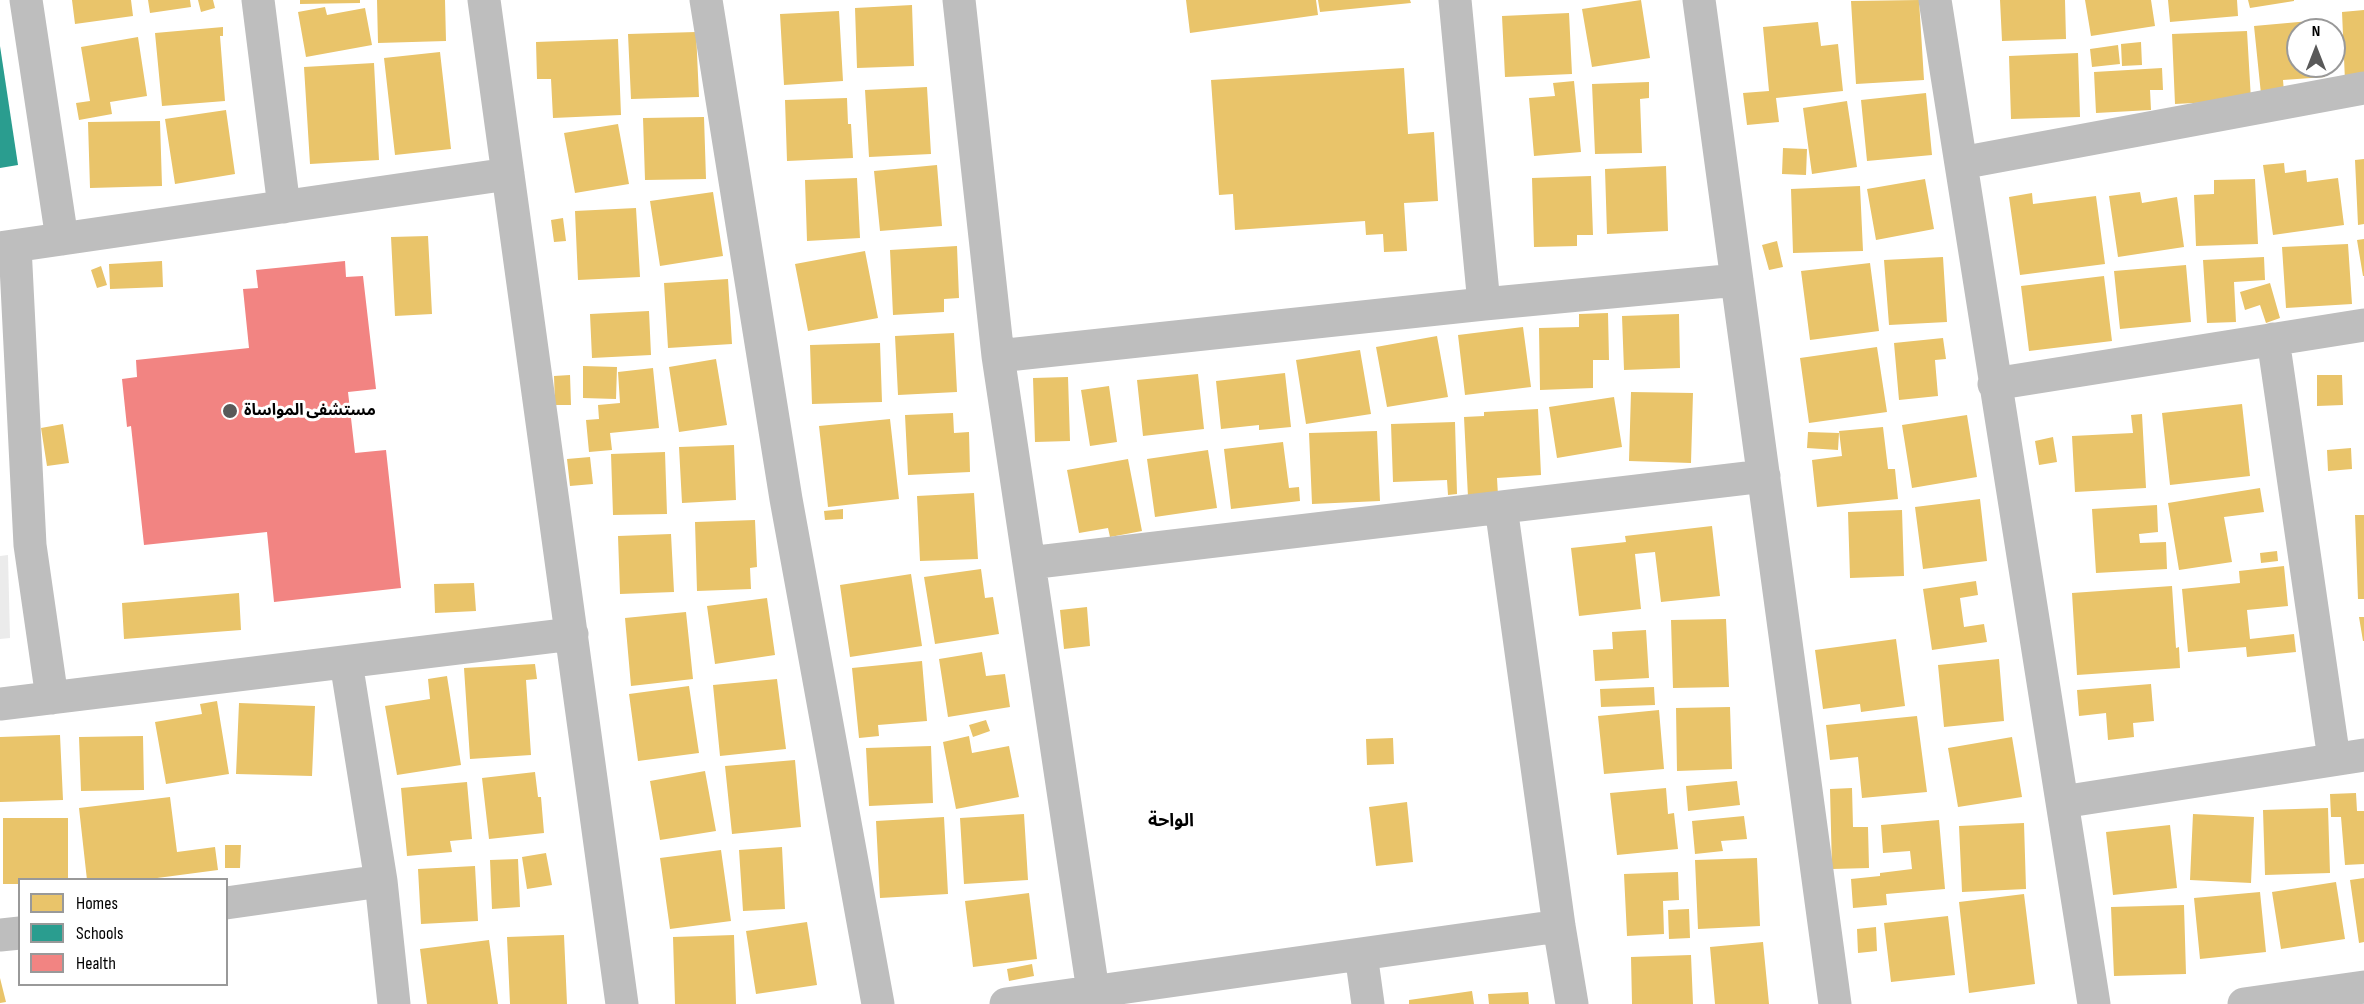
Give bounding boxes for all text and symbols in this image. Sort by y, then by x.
north arrow [2286,18,2346,78]
text: N [2312,22,2320,41]
place label: مستشفى المواساة [244,401,376,421]
marker: مستشفى المواساة [221,402,239,420]
district label: الواحة [1148,810,1194,832]
legend [18,878,228,986]
text: Homes [76,893,118,914]
text: Schools [76,923,123,944]
text: Health [76,953,116,974]

